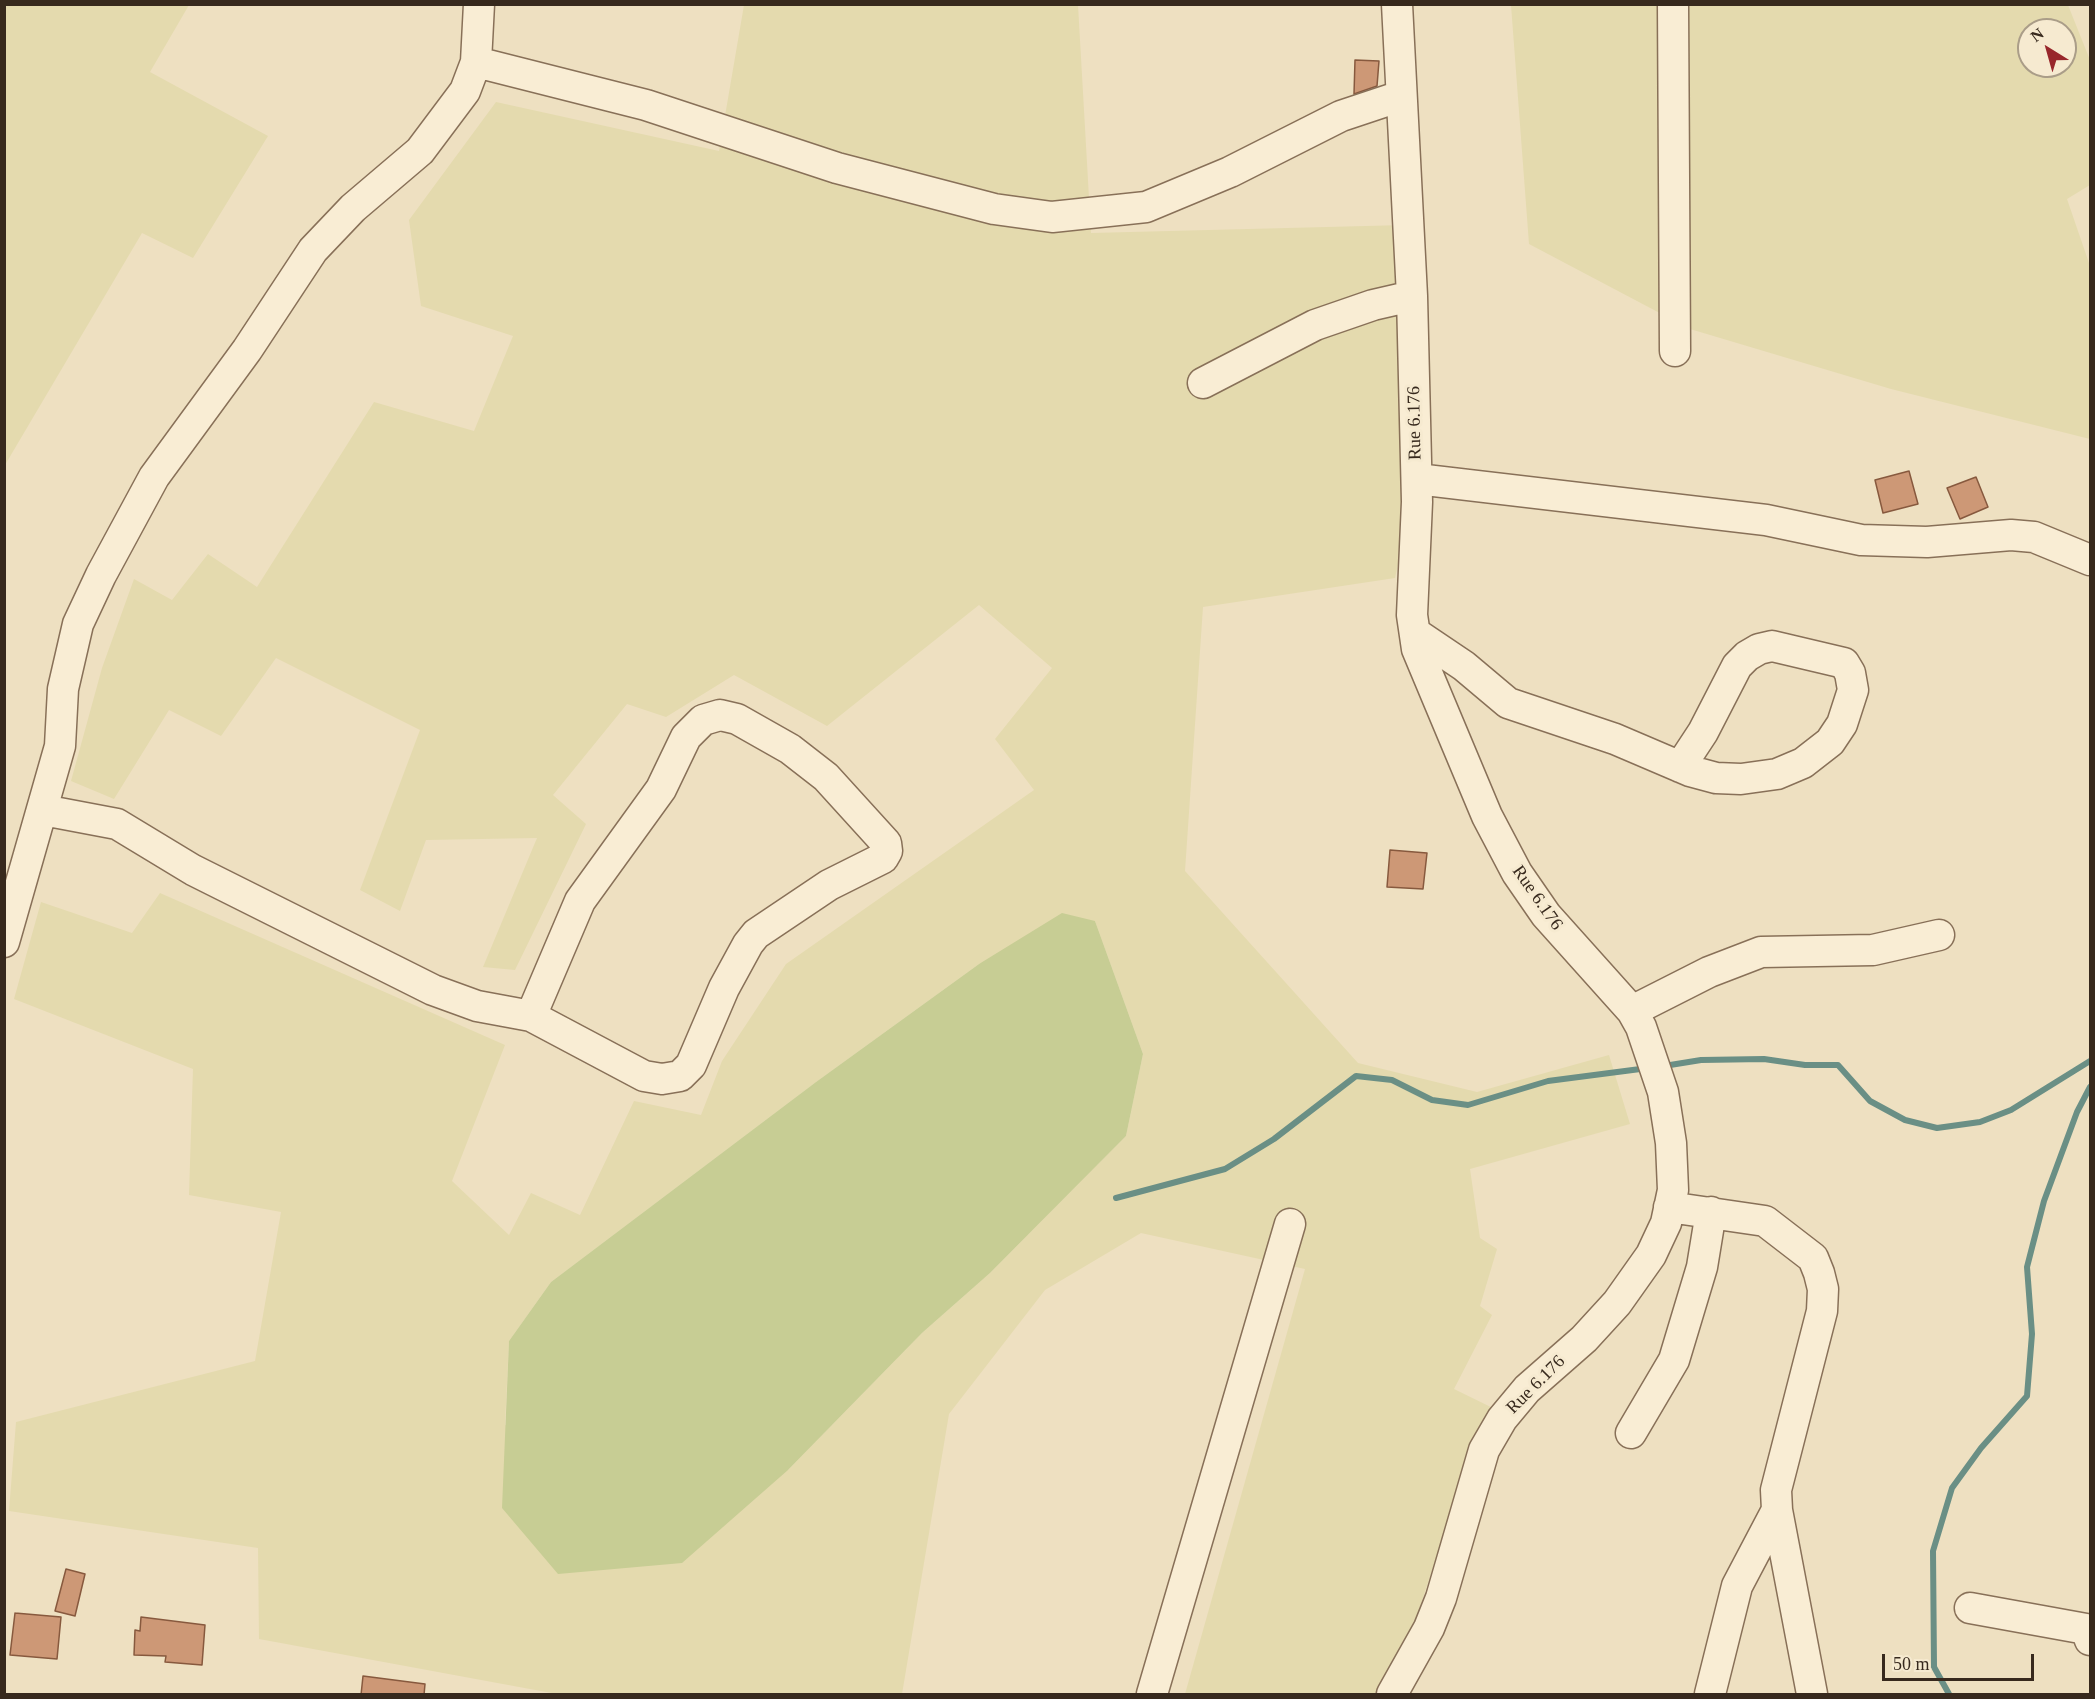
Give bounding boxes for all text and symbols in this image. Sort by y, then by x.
north arrow [2017,18,2077,78]
text: N [2027,25,2047,45]
street label: Rue 6.176 [1404,386,1426,460]
street label: Rue 6.176 [1507,861,1567,935]
street label: Rue 6.176 [1502,1351,1570,1419]
scale bar [1885,1642,2036,1680]
text: 50 m [1893,1654,1930,1674]

